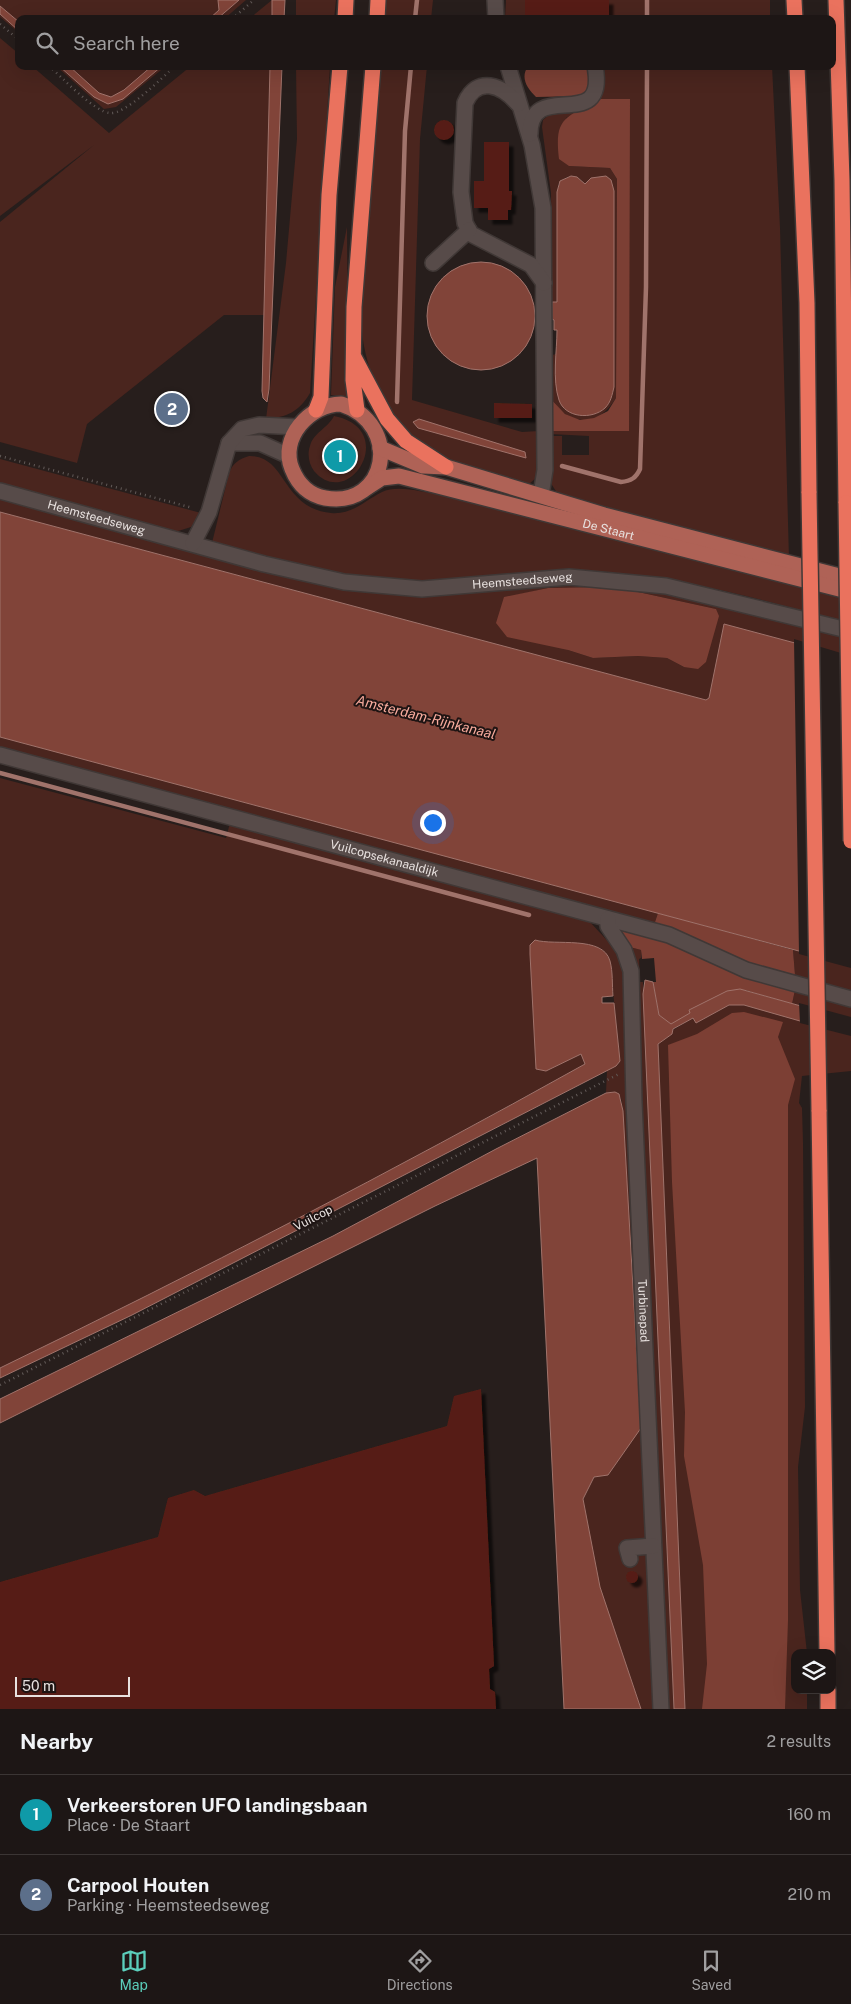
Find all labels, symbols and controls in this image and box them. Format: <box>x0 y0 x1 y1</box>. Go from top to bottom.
search box <box>15 15 836 70</box>
icon: search <box>33 29 61 57</box>
text: Search here <box>73 32 180 54</box>
pin: 2 <box>156 390 188 428</box>
pin: 1 <box>324 437 356 475</box>
street label: Heemsteedseweg <box>46 497 147 538</box>
street label: De Staart <box>581 516 636 543</box>
street label: Heemsteedseweg <box>472 570 573 592</box>
water label: Amsterdam-Rijnkanaal <box>355 692 497 742</box>
your location <box>420 810 446 836</box>
street label: Vuilcopsekanaaldijk <box>329 837 440 880</box>
street label: Vuilcop <box>291 1202 335 1234</box>
street label: Turbinepad <box>635 1279 652 1343</box>
map controls <box>791 1649 836 1694</box>
button: layers <box>791 1649 836 1694</box>
scale bar <box>15 1674 130 1697</box>
text: 50 m <box>22 1678 55 1694</box>
text: Nearby <box>20 1729 93 1754</box>
text: 2 results <box>766 1732 831 1751</box>
text: Verkeerstoren UFO landingsbaan <box>67 1794 367 1816</box>
text: 1 <box>33 1805 39 1824</box>
text: 160 m <box>787 1805 831 1824</box>
text: Place · De Staart <box>67 1816 190 1835</box>
text: Carpool Houten <box>67 1874 209 1896</box>
text: 2 <box>31 1885 41 1904</box>
text: 210 m <box>787 1885 831 1904</box>
text: Parking · Heemsteedseweg <box>67 1896 270 1915</box>
tab: Map <box>119 1947 148 1993</box>
tab: Directions <box>387 1947 453 1993</box>
tab: Saved <box>691 1947 732 1993</box>

